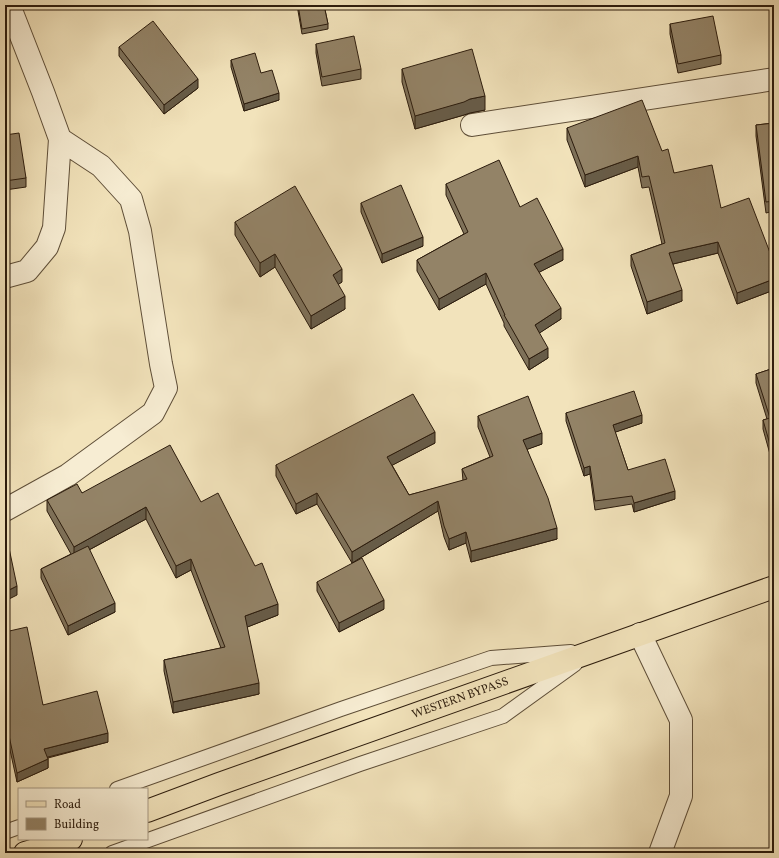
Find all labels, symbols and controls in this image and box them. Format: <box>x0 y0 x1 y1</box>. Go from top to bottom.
street label: WESTERN BYPASS <box>410 674 511 723</box>
legend <box>18 788 148 840</box>
text: Road <box>54 797 81 813</box>
text: Building <box>54 817 99 833</box>

